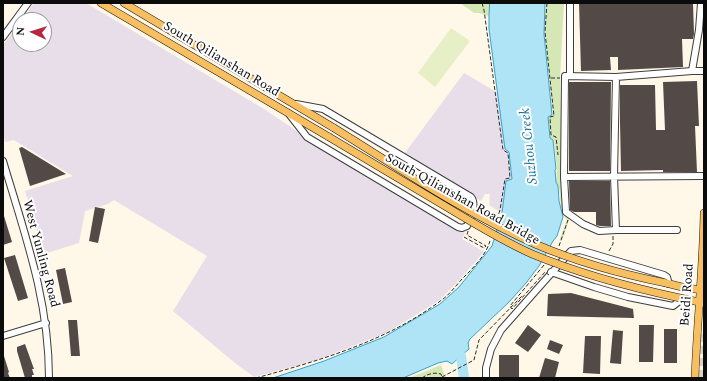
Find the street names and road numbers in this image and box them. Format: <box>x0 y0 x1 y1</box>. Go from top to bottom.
street label: South Qilianshan Road <box>160 19 282 101</box>
street label: South Qilianshan Road Bridge <box>382 151 542 249</box>
street label: West Yunling Road <box>18 199 62 309</box>
street label: Beidi Road <box>678 263 698 327</box>

